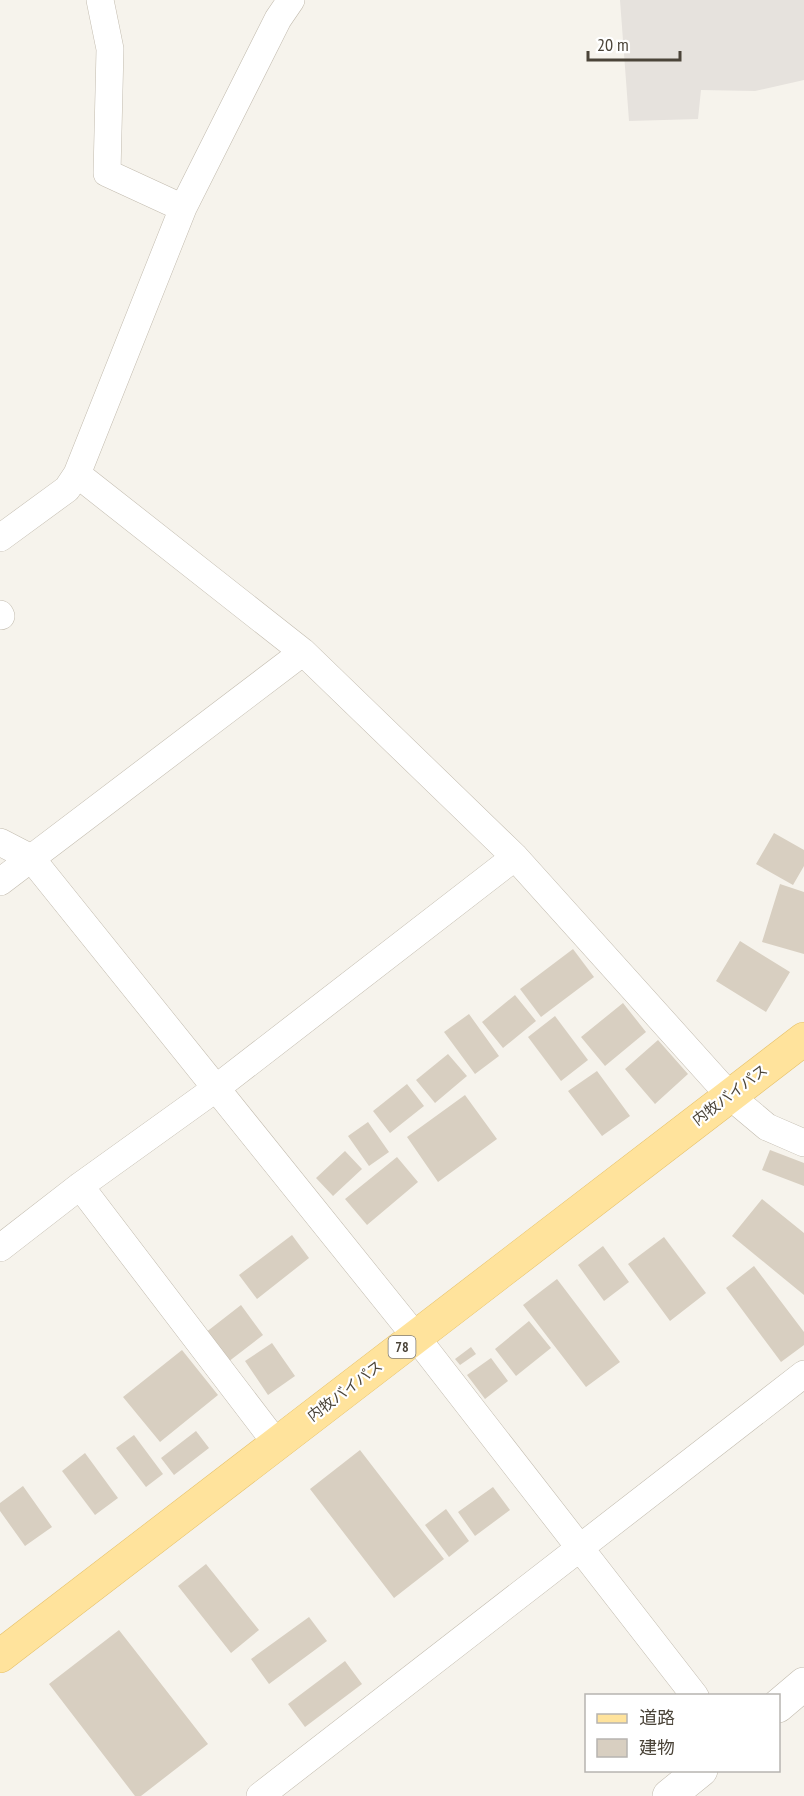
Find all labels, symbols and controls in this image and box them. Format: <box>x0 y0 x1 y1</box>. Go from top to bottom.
scale bar <box>588 24 680 62</box>
text: 20 m <box>597 33 629 56</box>
street label: 内牧バイパス <box>688 1060 771 1129</box>
road number: 78 <box>388 1336 416 1358</box>
street label: 内牧バイパス <box>303 1356 386 1425</box>
legend <box>585 1694 780 1772</box>
text: 道路 <box>639 1706 675 1729</box>
text: 建物 <box>639 1736 675 1759</box>

